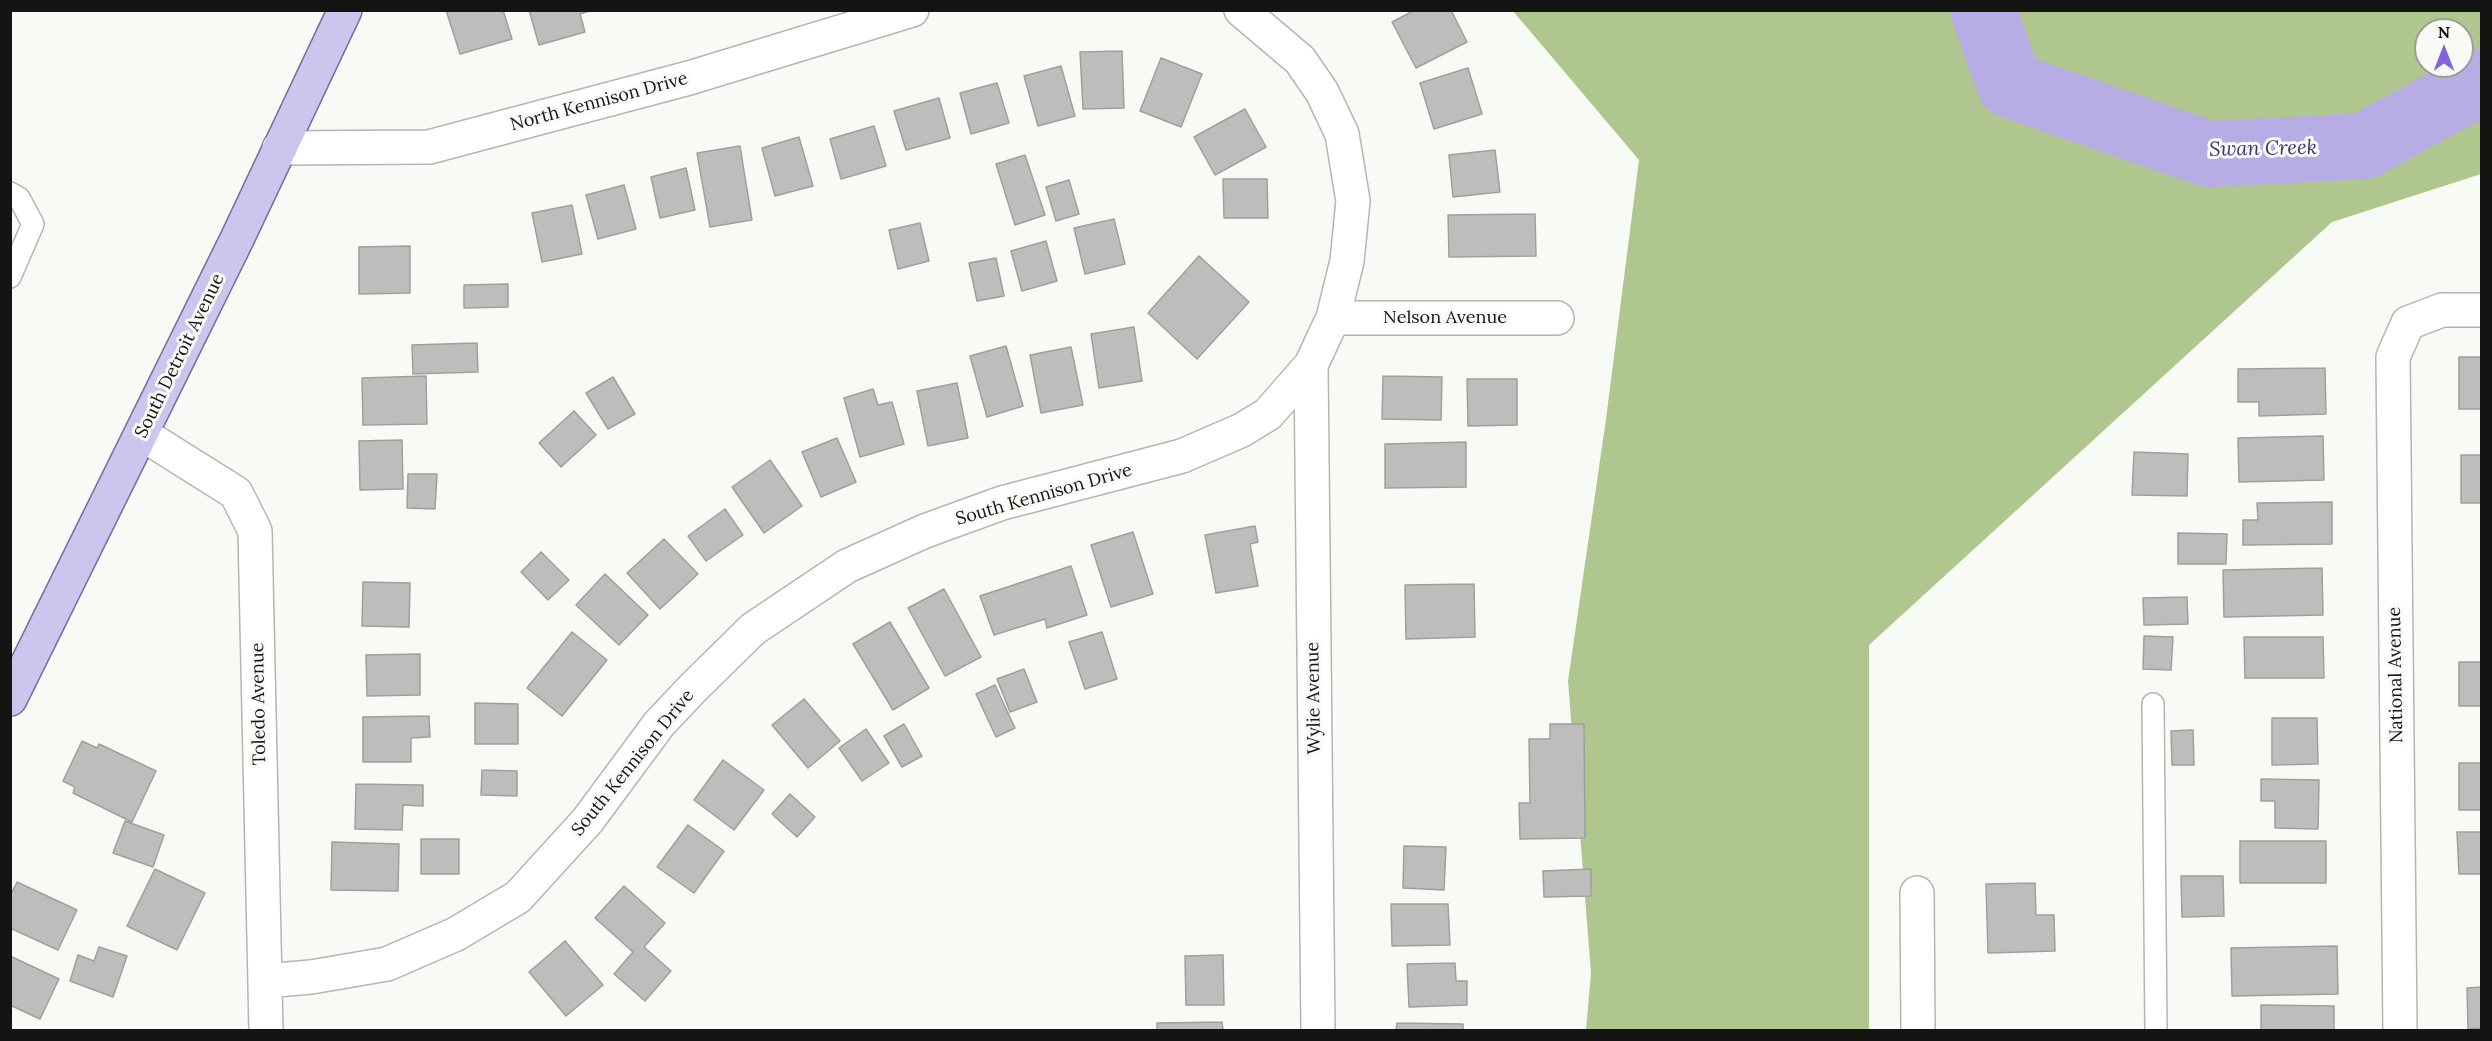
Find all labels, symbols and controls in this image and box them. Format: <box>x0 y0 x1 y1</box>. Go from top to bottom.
north arrow <box>2414 18 2474 78</box>
text: N <box>2438 22 2450 42</box>
street label: North Kennison Drive <box>508 68 690 136</box>
water label: Swan Creek <box>2209 136 2317 162</box>
street label: South Detroit Avenue <box>131 270 229 442</box>
street label: Nelson Avenue <box>1383 307 1507 329</box>
street label: South Kennison Drive <box>953 460 1135 530</box>
street label: National Avenue <box>2384 607 2408 743</box>
street label: Toledo Avenue <box>247 642 271 766</box>
street label: Wylie Avenue <box>1302 642 1326 754</box>
street label: South Kennison Drive <box>567 685 699 841</box>

